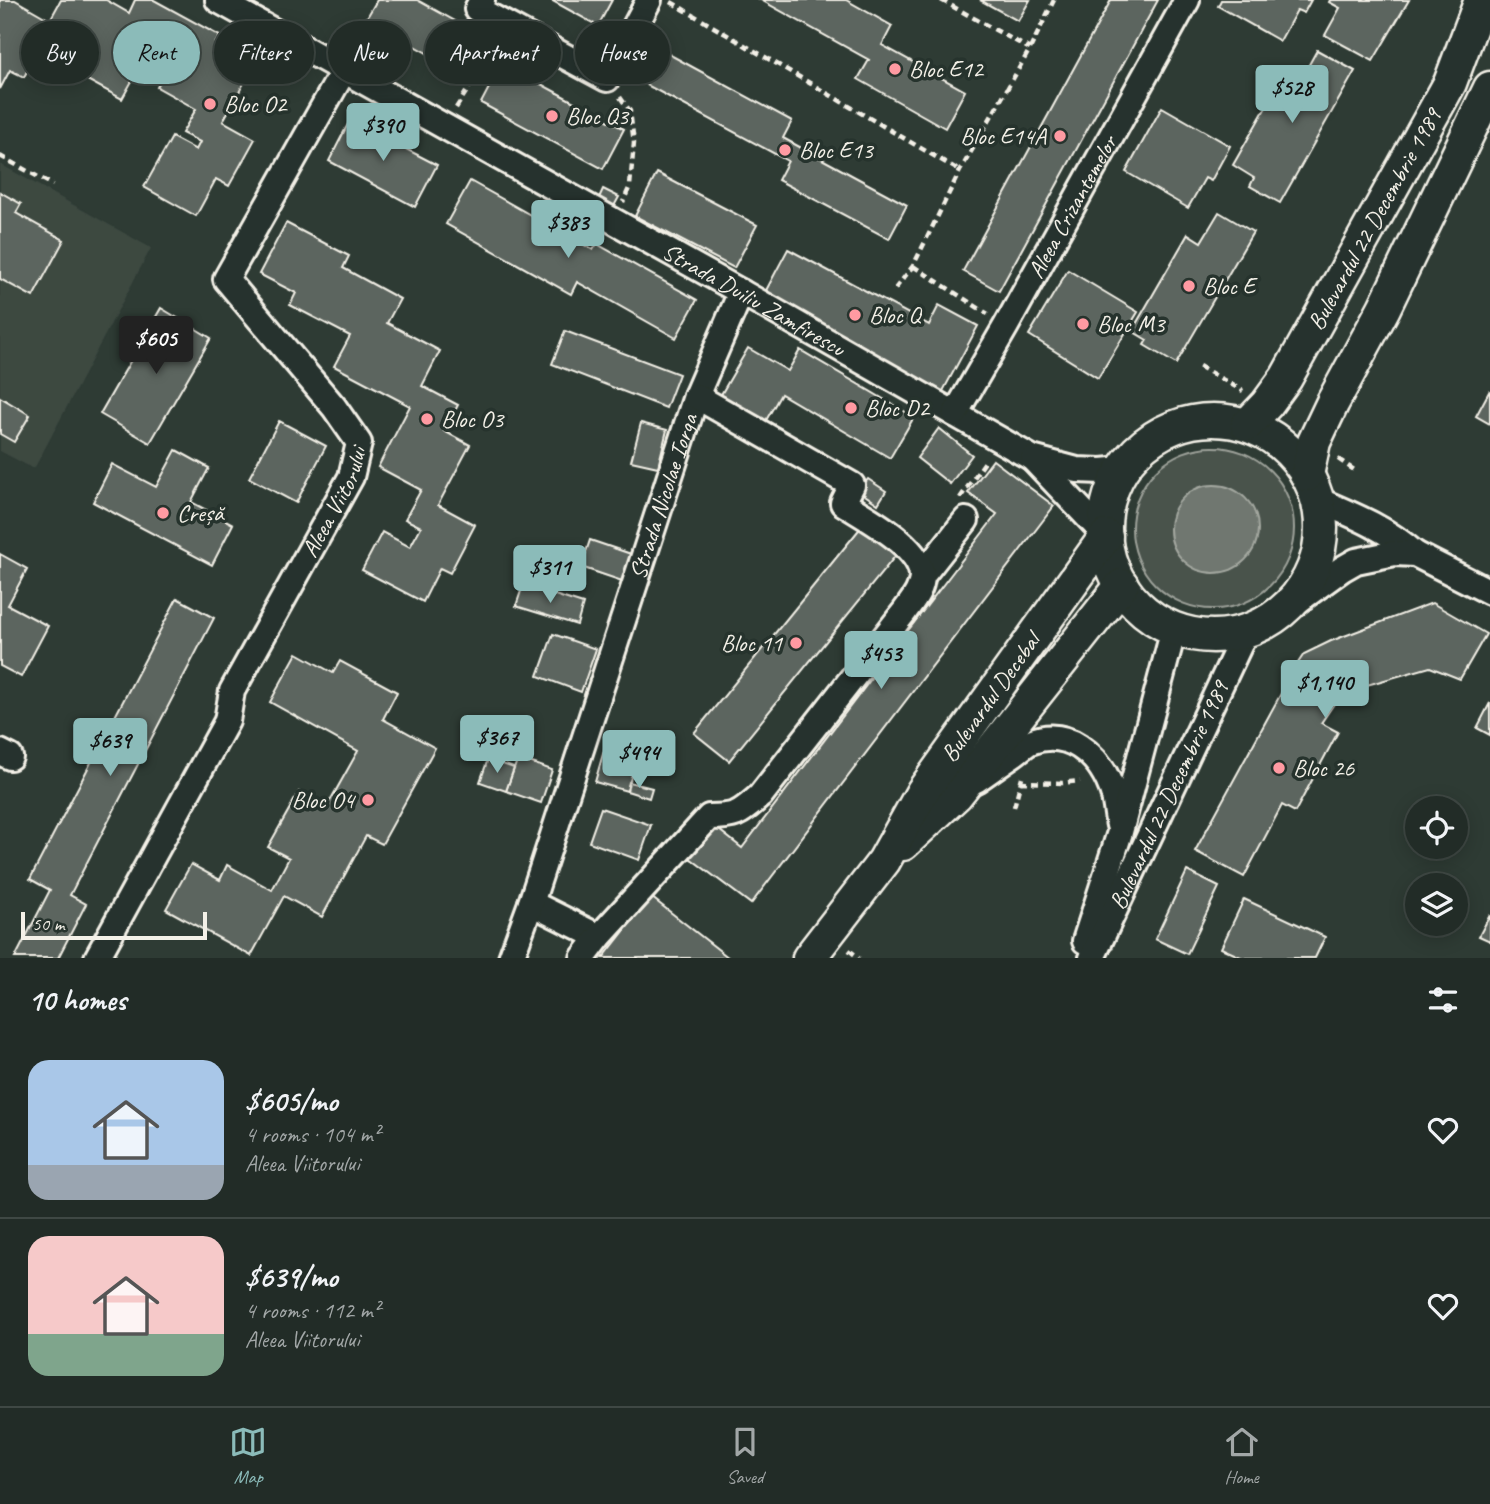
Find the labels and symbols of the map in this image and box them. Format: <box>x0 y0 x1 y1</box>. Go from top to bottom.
place label: Bloc E12 <box>909 54 985 84</box>
marker: Bloc E12 <box>887 61 903 77</box>
pin: $528 <box>1251 66 1333 125</box>
place label: Bloc O2 <box>224 89 288 119</box>
marker: Bloc O2 <box>202 96 218 112</box>
place label: Bloc Q3 <box>566 101 630 131</box>
street label: Bulevardul 22 Decembrie 1989 <box>1301 101 1449 335</box>
pin: $390 <box>342 104 424 163</box>
marker: Bloc Q3 <box>544 108 560 124</box>
place label: Bloc E14A <box>960 121 1047 151</box>
street label: Aleea Crizantemelor <box>1021 128 1125 283</box>
marker: Bloc E14A <box>1052 128 1068 144</box>
place label: Bloc E13 <box>799 135 875 165</box>
marker: Bloc E13 <box>777 142 793 158</box>
pin: $383 <box>527 201 609 260</box>
street label: Strada Duiliu Zamfirescu <box>657 236 852 364</box>
place label: Bloc E <box>1203 271 1258 301</box>
marker: Bloc E <box>1181 278 1197 294</box>
place label: Bloc Q <box>869 300 922 330</box>
marker: Bloc Q <box>847 307 863 323</box>
place label: Bloc M3 <box>1097 309 1167 339</box>
pin: $605 <box>115 316 197 376</box>
marker: Bloc M3 <box>1075 316 1091 332</box>
place label: Bloc D2 <box>865 393 931 423</box>
marker: Bloc D2 <box>843 400 859 416</box>
place label: Bloc O3 <box>441 404 505 434</box>
street label: Strada Nicolae Iorga <box>622 409 705 583</box>
marker: Bloc O3 <box>419 411 435 427</box>
street label: Aleea Viitorului <box>294 441 373 562</box>
place label: Creșă <box>177 498 226 528</box>
marker: Creșă <box>155 505 171 521</box>
pin: $311 <box>509 546 591 605</box>
street label: Bulevardul Decebal <box>934 624 1049 767</box>
place label: Bloc 11 <box>721 628 783 658</box>
pin: $453 <box>840 632 922 691</box>
marker: Bloc 11 <box>788 635 804 651</box>
pin: $1,140 <box>1268 660 1382 720</box>
street label: Bulevardul 22 Decembrie 1989 <box>1102 674 1236 914</box>
pin: $367 <box>456 716 538 775</box>
pin: $639 <box>69 718 151 778</box>
pin: $494 <box>598 730 680 790</box>
place label: Bloc 26 <box>1293 753 1355 783</box>
marker: Bloc 26 <box>1271 760 1287 776</box>
place label: Bloc O4 <box>292 785 356 815</box>
marker: Bloc O4 <box>360 792 376 808</box>
scale bar <box>21 909 206 941</box>

